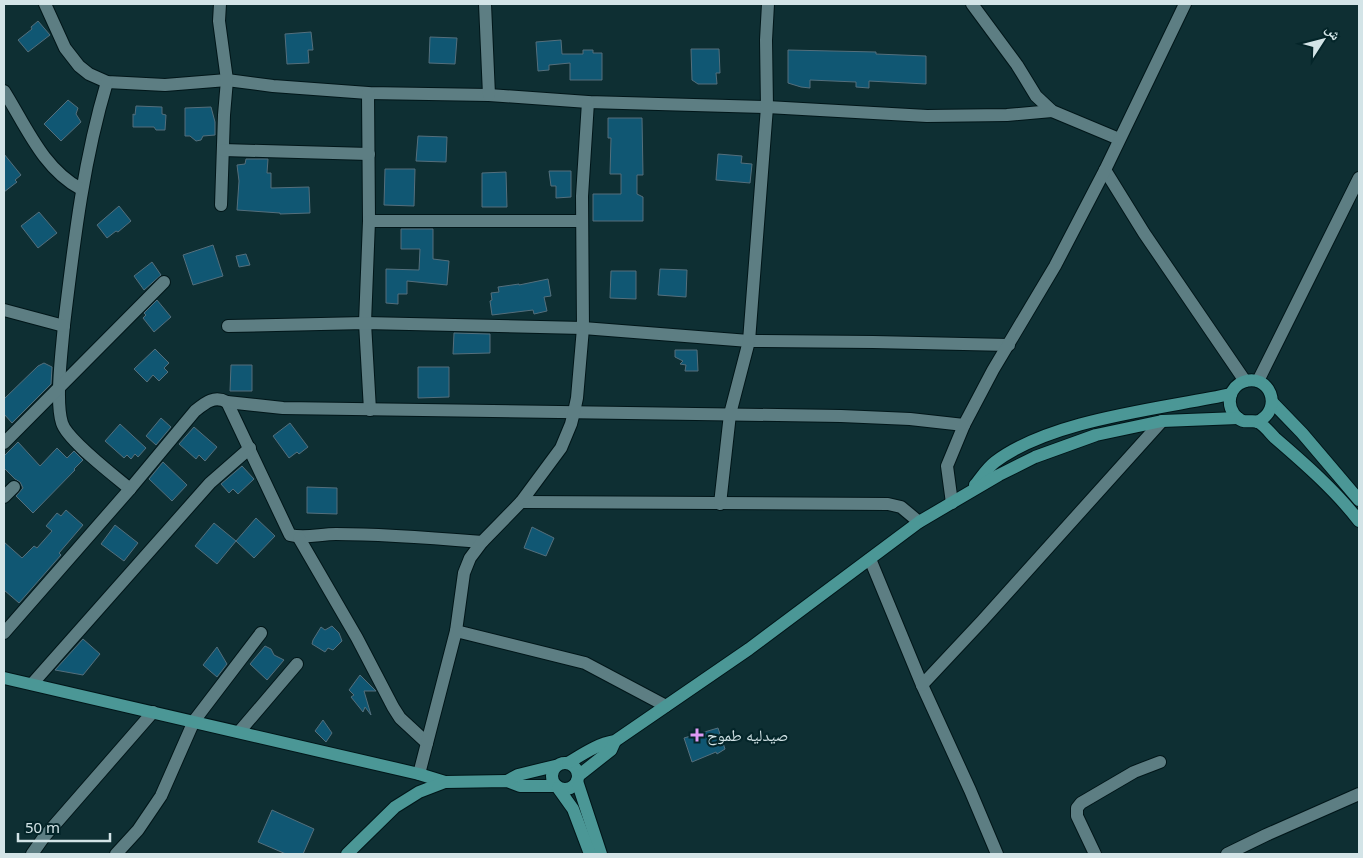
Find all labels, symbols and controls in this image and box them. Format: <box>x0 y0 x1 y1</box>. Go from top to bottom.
north arrow <box>1298 15 1348 65</box>
text: ش <box>1322 20 1346 44</box>
place label: صيدليه طموح <box>707 724 788 746</box>
marker: صيدليه طموح <box>691 729 703 741</box>
scale bar <box>18 810 110 842</box>
text: 50 m <box>25 817 60 837</box>

